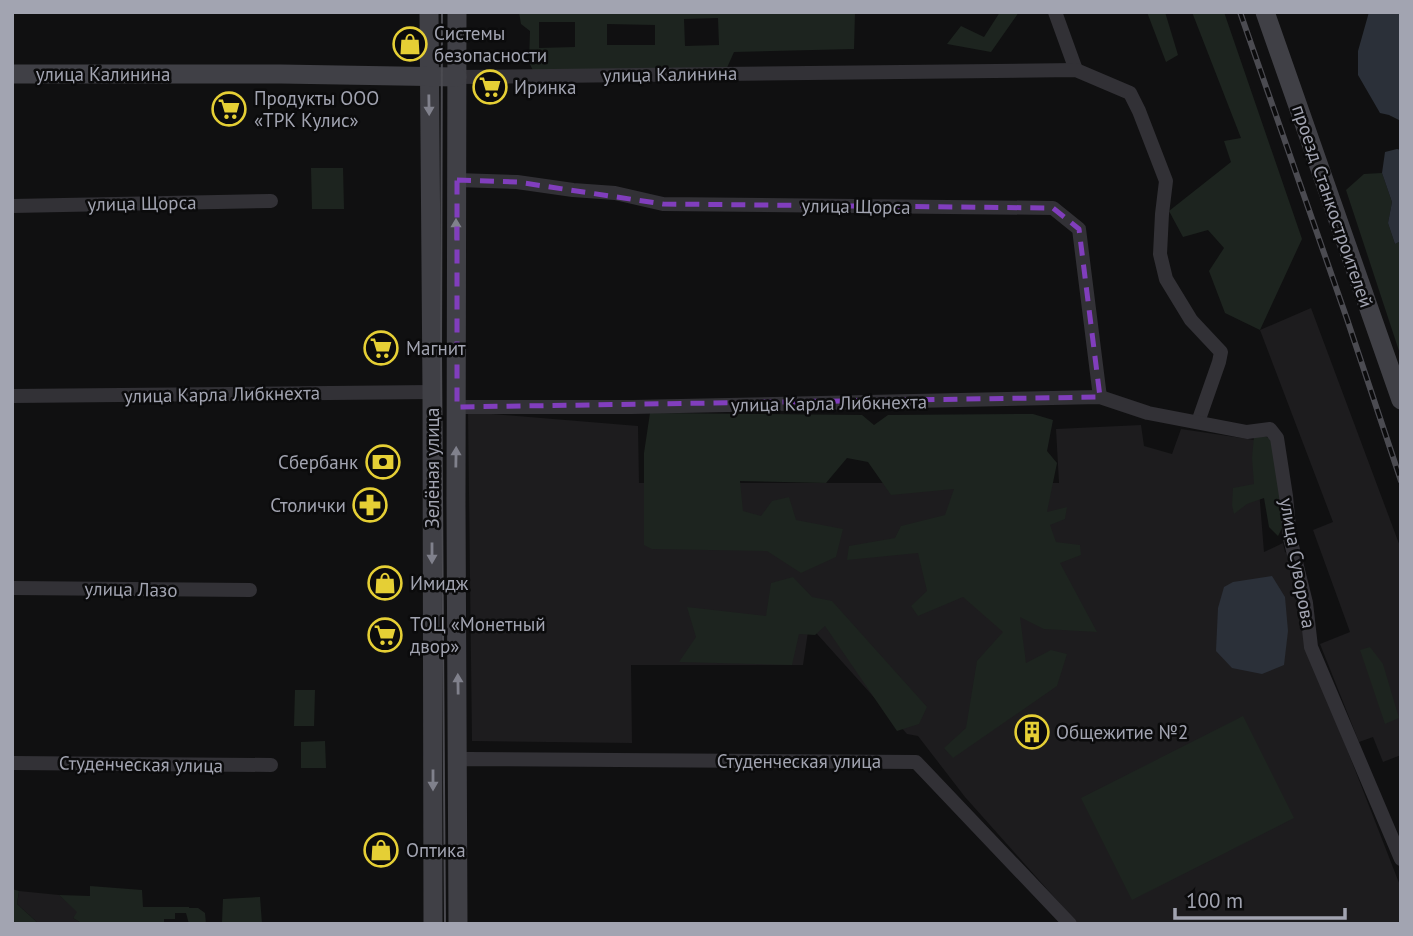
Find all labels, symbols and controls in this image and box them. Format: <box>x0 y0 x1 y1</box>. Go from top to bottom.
place label: Системы безопасности <box>434 21 547 67</box>
shop icon: Системы безопасности <box>391 25 429 63</box>
street label: улица Калинина <box>602 61 738 87</box>
street label: улица Калинина <box>36 62 170 86</box>
supermarket icon: Иринка <box>471 68 509 106</box>
place label: Иринка <box>514 75 576 99</box>
place label: Продукты ООО «ТРК Кулис» <box>254 86 379 132</box>
supermarket icon: Продукты ООО «ТРК Кулис» <box>210 90 248 128</box>
one-way arrow <box>423 94 434 116</box>
street label: проезд Станкостроителей <box>1287 102 1379 310</box>
street label: улица Щорса <box>87 190 197 216</box>
street label: улица Щорса <box>801 193 911 219</box>
one-way arrow <box>451 218 462 240</box>
supermarket icon: Магнит <box>362 329 400 367</box>
place label: Магнит <box>406 336 466 360</box>
street label: улица Карла Либкнехта <box>124 380 320 408</box>
street label: улица Карла Либкнехта <box>731 389 927 417</box>
street label: Зелёная улица <box>420 408 444 528</box>
bank icon: Сбербанк <box>364 443 402 481</box>
one-way arrow <box>451 445 462 467</box>
place label: Сбербанк <box>278 450 358 474</box>
pharmacy icon: Столички <box>351 486 389 524</box>
place label: Столички <box>270 493 346 517</box>
street label: улица Суворова <box>1275 496 1321 630</box>
one-way arrow <box>426 542 438 564</box>
shop icon: Имидж <box>366 564 404 602</box>
place label: Имидж <box>410 571 469 595</box>
street label: улица Лазо <box>84 576 178 602</box>
place label: ТОЦ «Монетный двор» <box>410 612 546 658</box>
supermarket icon: ТОЦ «Монетный двор» <box>366 616 404 654</box>
one-way arrow <box>452 673 464 695</box>
building icon: Общежитие №2 <box>1013 713 1051 751</box>
place label: Общежитие №2 <box>1056 720 1188 744</box>
street label: Студенческая улица <box>717 749 881 773</box>
street label: Студенческая улица <box>59 751 223 777</box>
one-way arrow <box>427 770 438 792</box>
shop icon: Оптика <box>362 831 400 869</box>
place label: Оптика <box>406 838 466 862</box>
scale bar <box>1175 876 1345 920</box>
text: 100 m <box>1186 887 1243 914</box>

